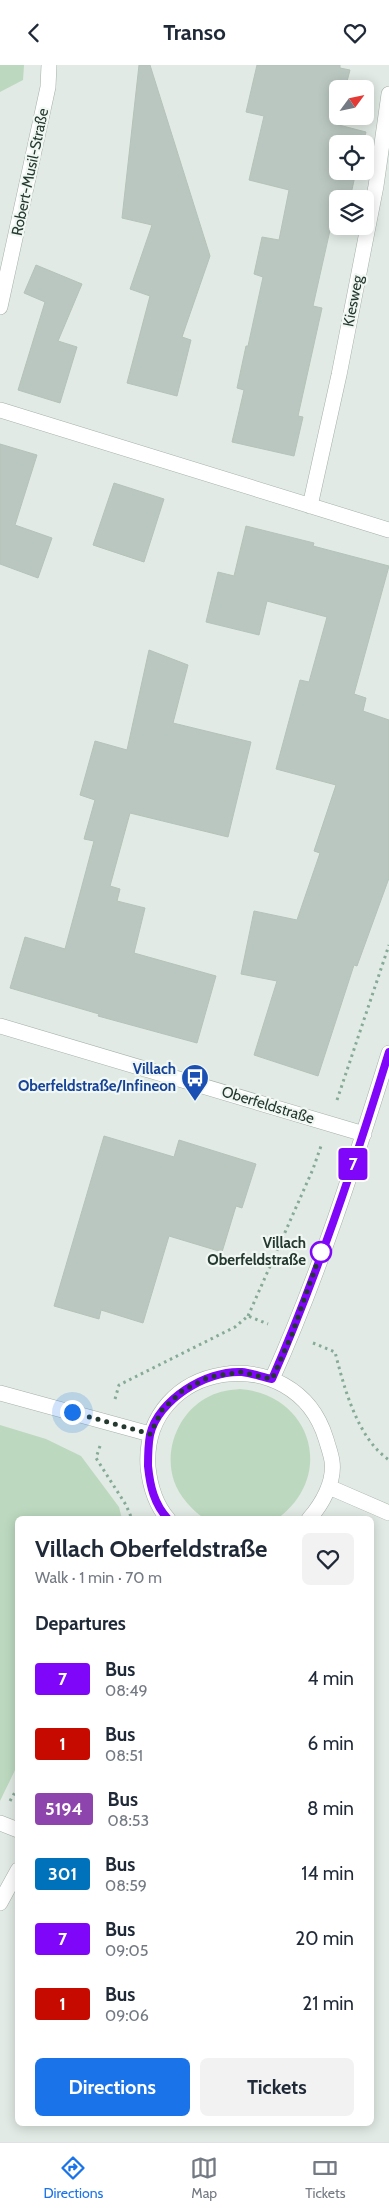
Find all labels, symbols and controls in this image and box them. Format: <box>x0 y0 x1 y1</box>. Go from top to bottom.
icon: back <box>20 19 48 47</box>
text: Transo <box>163 19 226 46</box>
icon: heart <box>341 19 369 47</box>
north arrow <box>329 80 374 125</box>
map controls <box>329 80 374 235</box>
street label: Robert-Musil-Straße <box>8 106 52 237</box>
button: locate <box>329 135 374 180</box>
button: layers <box>329 190 374 235</box>
street label: Kiesweg <box>339 273 367 328</box>
place label: Villach Oberfeldstraße/Infineon <box>18 1060 176 1095</box>
bus stop icon: Villach Oberfeldstraße/Infineon <box>180 1063 210 1102</box>
street label: Oberfeldstraße <box>220 1082 317 1128</box>
line badge: 7 <box>337 1148 369 1180</box>
text: 7 <box>348 1153 358 1175</box>
place label: Villach Oberfeldstraße <box>207 1234 306 1269</box>
marker: Villach Oberfeldstraße <box>310 1241 332 1263</box>
your location <box>60 1400 85 1425</box>
button: heart <box>302 1533 354 1585</box>
text: Villach Oberfeldstraße <box>35 1534 267 1563</box>
text: Walk · 1 min · 70 m <box>35 1568 162 1587</box>
text: Departures <box>35 1612 126 1635</box>
text: Bus <box>105 1658 135 1681</box>
text: 4 min <box>307 1667 354 1690</box>
text: 7 <box>58 1668 67 1690</box>
text: 08:49 <box>105 1681 148 1700</box>
text: Bus <box>105 1723 135 1746</box>
text: 6 min <box>308 1732 354 1755</box>
text: 1 <box>59 1733 66 1755</box>
text: 08:51 <box>105 1746 143 1765</box>
text: Bus <box>108 1788 138 1811</box>
text: 8 min <box>307 1797 354 1820</box>
text: 5194 <box>45 1798 83 1820</box>
text: 08:53 <box>108 1811 149 1830</box>
text: Bus <box>105 1853 135 1876</box>
text: 14 min <box>301 1862 354 1885</box>
text: 301 <box>48 1863 77 1885</box>
text: 08:59 <box>105 1876 147 1895</box>
text: Bus <box>105 1918 135 1941</box>
text: 20 min <box>295 1927 354 1950</box>
text: 7 <box>58 1928 67 1950</box>
text: 09:05 <box>105 1941 148 1960</box>
text: Bus <box>105 1983 135 2006</box>
text: 21 min <box>302 1992 354 2015</box>
text: 1 <box>59 1993 66 2015</box>
text: 09:06 <box>105 2006 149 2025</box>
button: Directions <box>35 2058 190 2116</box>
button: Tickets <box>200 2058 354 2116</box>
tab: Directions <box>43 2154 103 2202</box>
tab: Map <box>190 2154 218 2202</box>
tab: Tickets <box>305 2154 346 2202</box>

